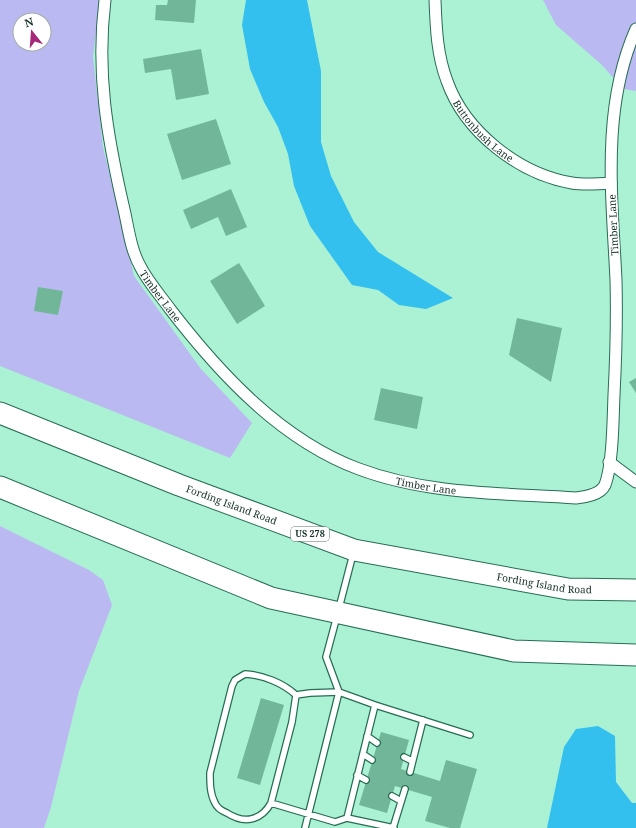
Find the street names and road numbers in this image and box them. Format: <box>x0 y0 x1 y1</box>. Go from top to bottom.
street label: Buttonbush Lane <box>450 97 516 165</box>
street label: Timber Lane <box>604 194 622 256</box>
street label: Timber Lane <box>137 268 184 325</box>
street label: Timber Lane <box>394 473 457 497</box>
street label: Fording Island Road <box>184 481 279 528</box>
road number: US 278 <box>291 527 329 541</box>
street label: Fording Island Road <box>496 569 592 596</box>

